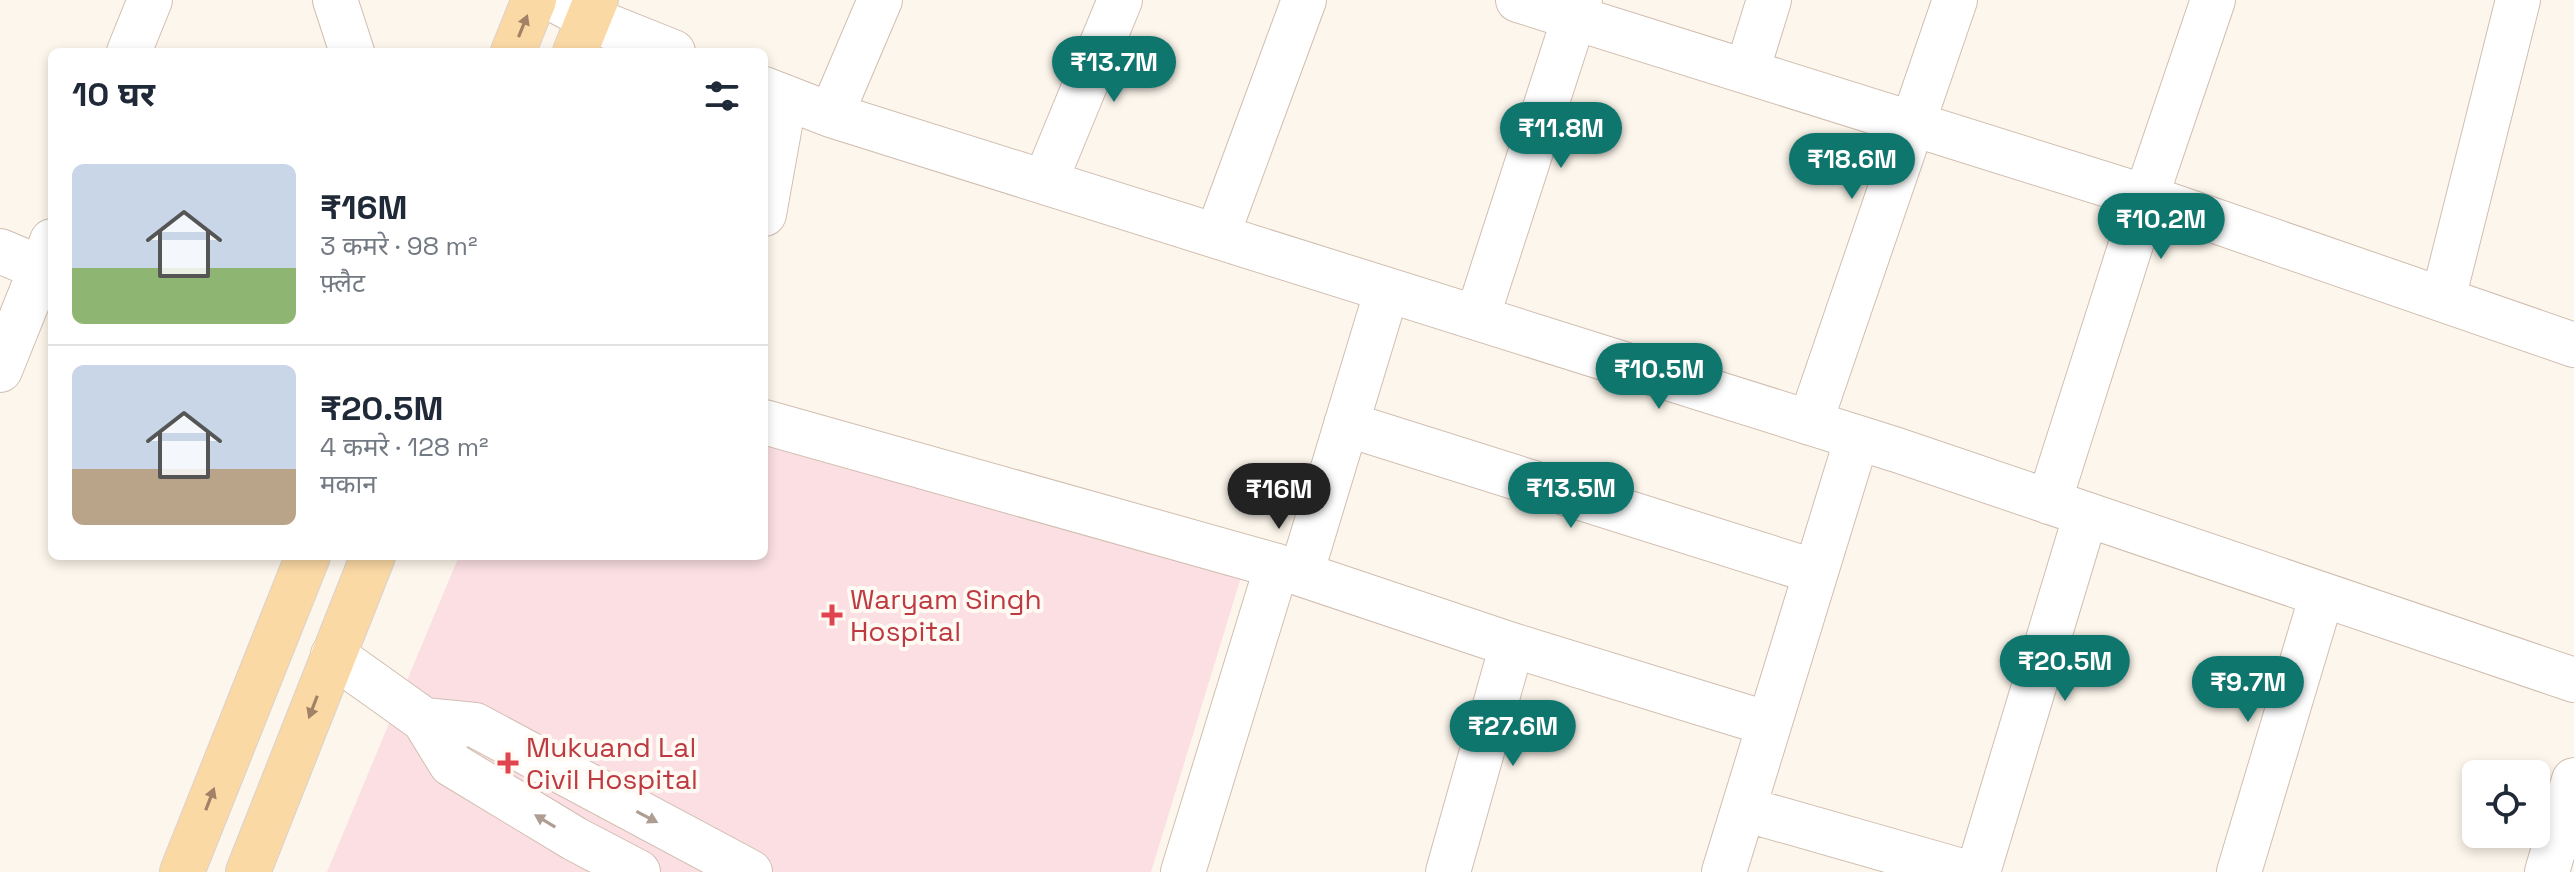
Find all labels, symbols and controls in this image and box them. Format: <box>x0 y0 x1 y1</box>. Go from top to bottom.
one-way arrow <box>517 14 530 38</box>
pin: ₹13.7M <box>1049 36 1179 104</box>
text: ₹13.7M <box>1070 45 1158 79</box>
text: 10 घर <box>72 73 155 116</box>
icon: filters <box>700 74 744 118</box>
pin: ₹11.8M <box>1496 102 1626 170</box>
text: ₹11.8M <box>1518 111 1604 145</box>
pin: ₹18.6M <box>1787 133 1917 201</box>
text: ₹18.6M <box>1807 142 1897 176</box>
text: ₹16M <box>320 186 408 229</box>
pin: ₹10.2M <box>2096 193 2226 261</box>
icon: home <box>136 196 232 292</box>
text: ₹10.2M <box>2116 202 2206 236</box>
text: 3 कमरे · 98 m² <box>320 229 477 263</box>
text: फ़्लैट <box>320 266 365 300</box>
pin: ₹10.5M <box>1594 343 1724 411</box>
text: ₹10.5M <box>1614 352 1704 386</box>
text: ₹20.5M <box>320 387 444 430</box>
icon: home <box>136 397 232 493</box>
text: 4 कमरे · 128 m² <box>320 430 489 464</box>
pin: ₹13.5M <box>1506 462 1636 530</box>
pin: ₹16M <box>1232 463 1326 531</box>
text: मकान <box>320 467 377 501</box>
text: ₹13.5M <box>1526 471 1616 505</box>
text: ₹16M <box>1246 472 1312 506</box>
place label: Waryam Singh Hospital <box>850 581 1042 649</box>
marker: Waryam Singh Hospital <box>821 604 843 626</box>
pin: ₹20.5M <box>2000 635 2130 703</box>
text: ₹20.5M <box>2018 644 2112 678</box>
pin: ₹9.7M <box>2192 656 2304 724</box>
text: ₹9.7M <box>2210 665 2286 699</box>
one-way arrow <box>306 695 319 719</box>
pin: ₹27.6M <box>1448 700 1578 768</box>
text: ₹27.6M <box>1468 709 1558 743</box>
place label: Mukuand Lal Civil Hospital <box>526 729 698 797</box>
marker: Mukuand Lal Civil Hospital <box>497 752 519 774</box>
map controls <box>2462 760 2550 848</box>
button: locate <box>2462 760 2550 848</box>
one-way arrow <box>204 787 217 811</box>
one-way arrow <box>636 810 659 823</box>
one-way arrow <box>534 814 556 828</box>

